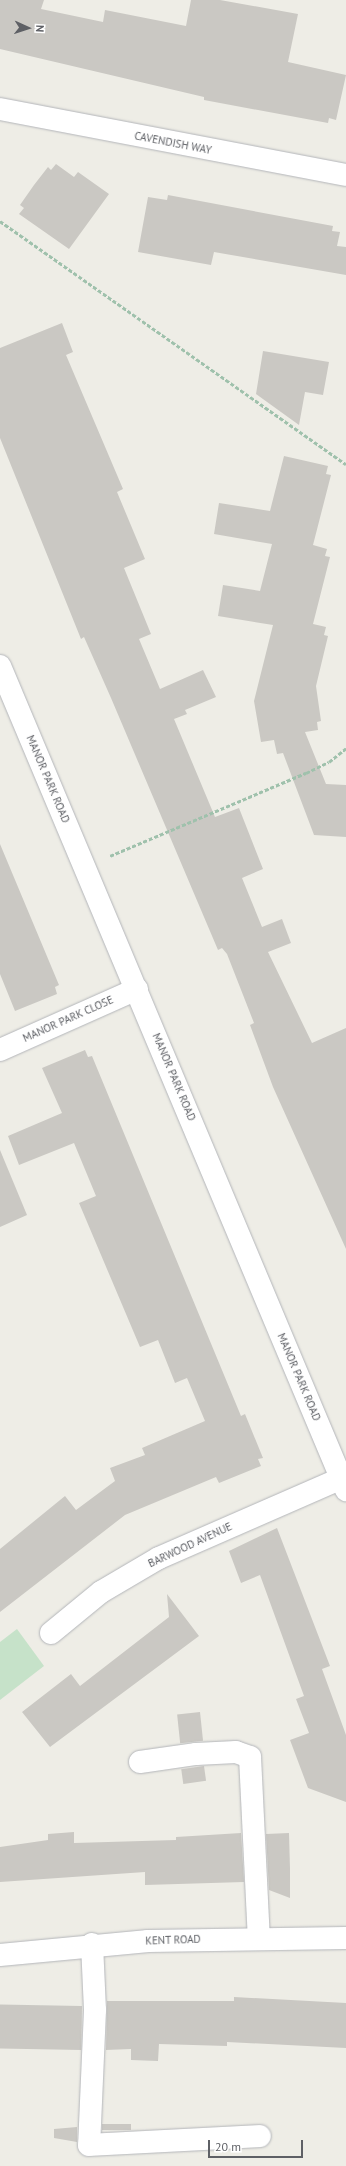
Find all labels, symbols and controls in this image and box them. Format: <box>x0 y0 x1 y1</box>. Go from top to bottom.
north arrow <box>8 8 48 48</box>
text: N <box>33 25 47 33</box>
street label: CAVENDISH WAY <box>133 129 213 157</box>
street label: MANOR PARK ROAD <box>23 733 73 825</box>
street label: MANOR PARK CLOSE <box>20 993 116 1045</box>
street label: MANOR PARK ROAD <box>149 1031 199 1123</box>
street label: MANOR PARK ROAD <box>274 1331 324 1423</box>
street label: BARWOOD AVENUE <box>146 1520 234 1570</box>
street label: KENT ROAD <box>145 1932 201 1948</box>
scale bar <box>210 2132 305 2158</box>
text: 20 m <box>215 2139 241 2154</box>

